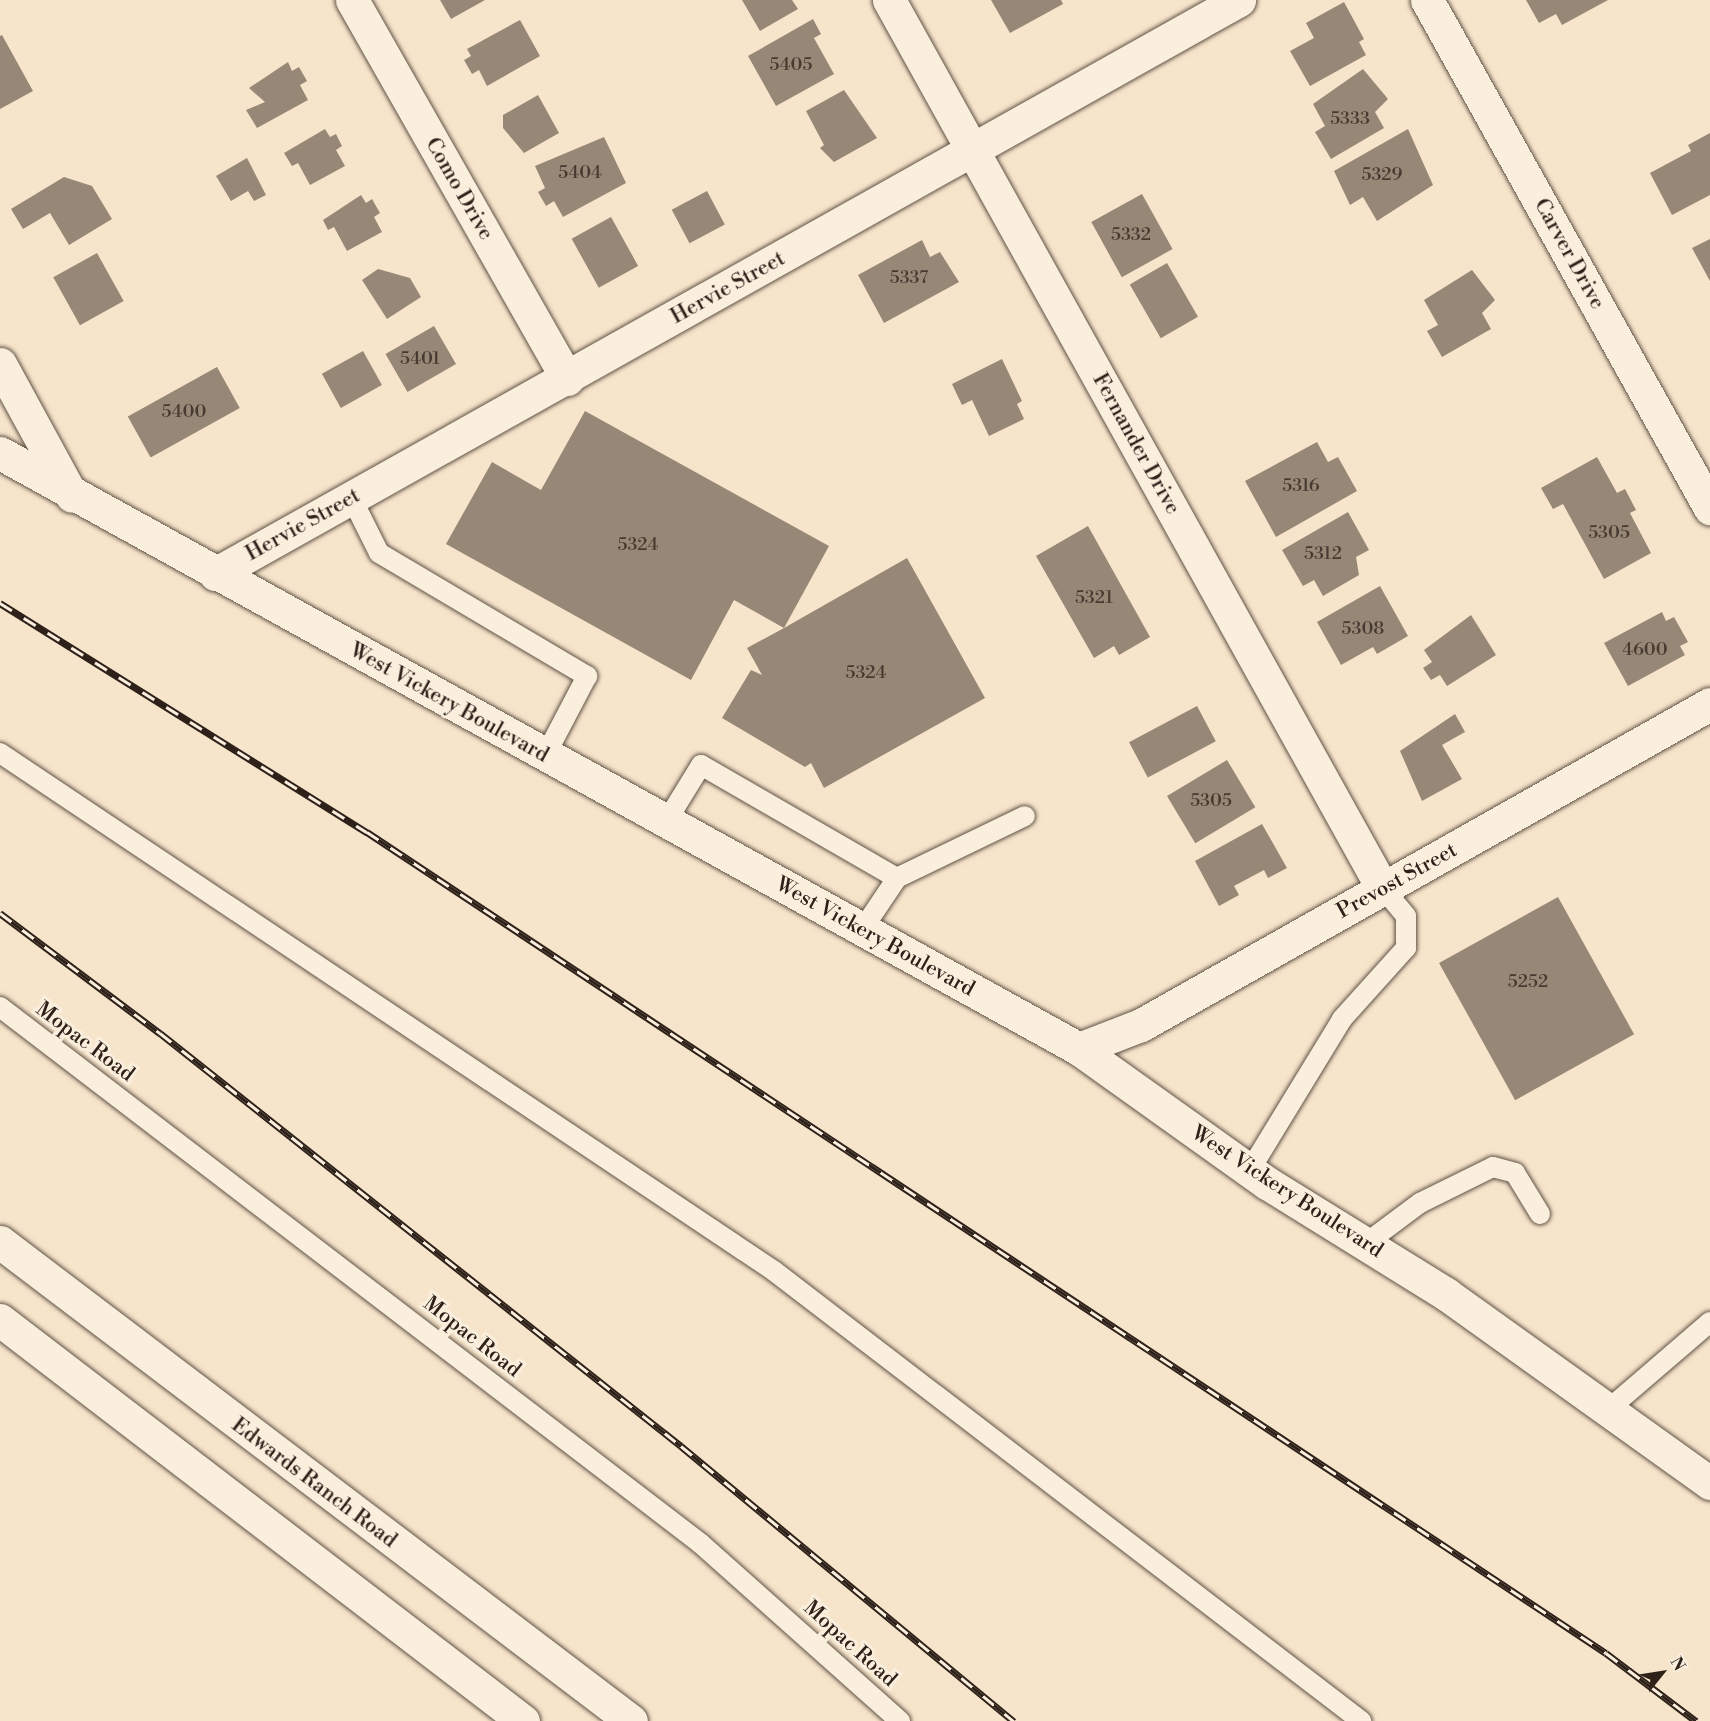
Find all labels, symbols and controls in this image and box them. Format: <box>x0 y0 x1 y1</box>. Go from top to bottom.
house number: 5405 <box>770 54 812 76</box>
house number: 5333 <box>1330 108 1370 130</box>
street label: Como Drive <box>420 133 498 245</box>
house number: 5404 <box>558 162 602 184</box>
house number: 5329 <box>1361 164 1403 186</box>
street label: Carver Drive <box>1528 194 1610 314</box>
house number: 5332 <box>1111 224 1151 246</box>
street label: Hervie Street <box>666 246 790 330</box>
house number: 5337 <box>890 267 928 289</box>
house number: 5401 <box>400 348 440 370</box>
street label: Fernander Drive <box>1087 369 1185 519</box>
house number: 5400 <box>162 401 206 423</box>
house number: 5316 <box>1282 475 1320 497</box>
street label: Hervie Street <box>241 483 365 567</box>
house number: 5305 <box>1588 522 1630 544</box>
house number: 5324 <box>618 534 658 556</box>
house number: 5312 <box>1304 543 1342 565</box>
house number: 5321 <box>1075 587 1113 609</box>
house number: 5308 <box>1342 618 1384 640</box>
street label: West Vickery Boulevard <box>345 638 553 768</box>
house number: 4600 <box>1622 639 1668 661</box>
house number: 5324 <box>846 662 886 684</box>
house number: 5305 <box>1190 790 1232 812</box>
street label: Prevost Street <box>1332 838 1462 924</box>
street label: West Vickery Boulevard <box>771 872 979 1002</box>
house number: 5252 <box>1508 971 1548 993</box>
street label: Mopac Road <box>31 997 139 1087</box>
street label: West Vickery Boulevard <box>1186 1121 1388 1263</box>
street label: Mopac Road <box>418 1291 526 1383</box>
street label: Edwards Ranch Road <box>226 1413 402 1553</box>
street label: Mopac Road <box>798 1596 902 1692</box>
north arrow <box>1632 1643 1692 1703</box>
text: N <box>1666 1654 1689 1674</box>

